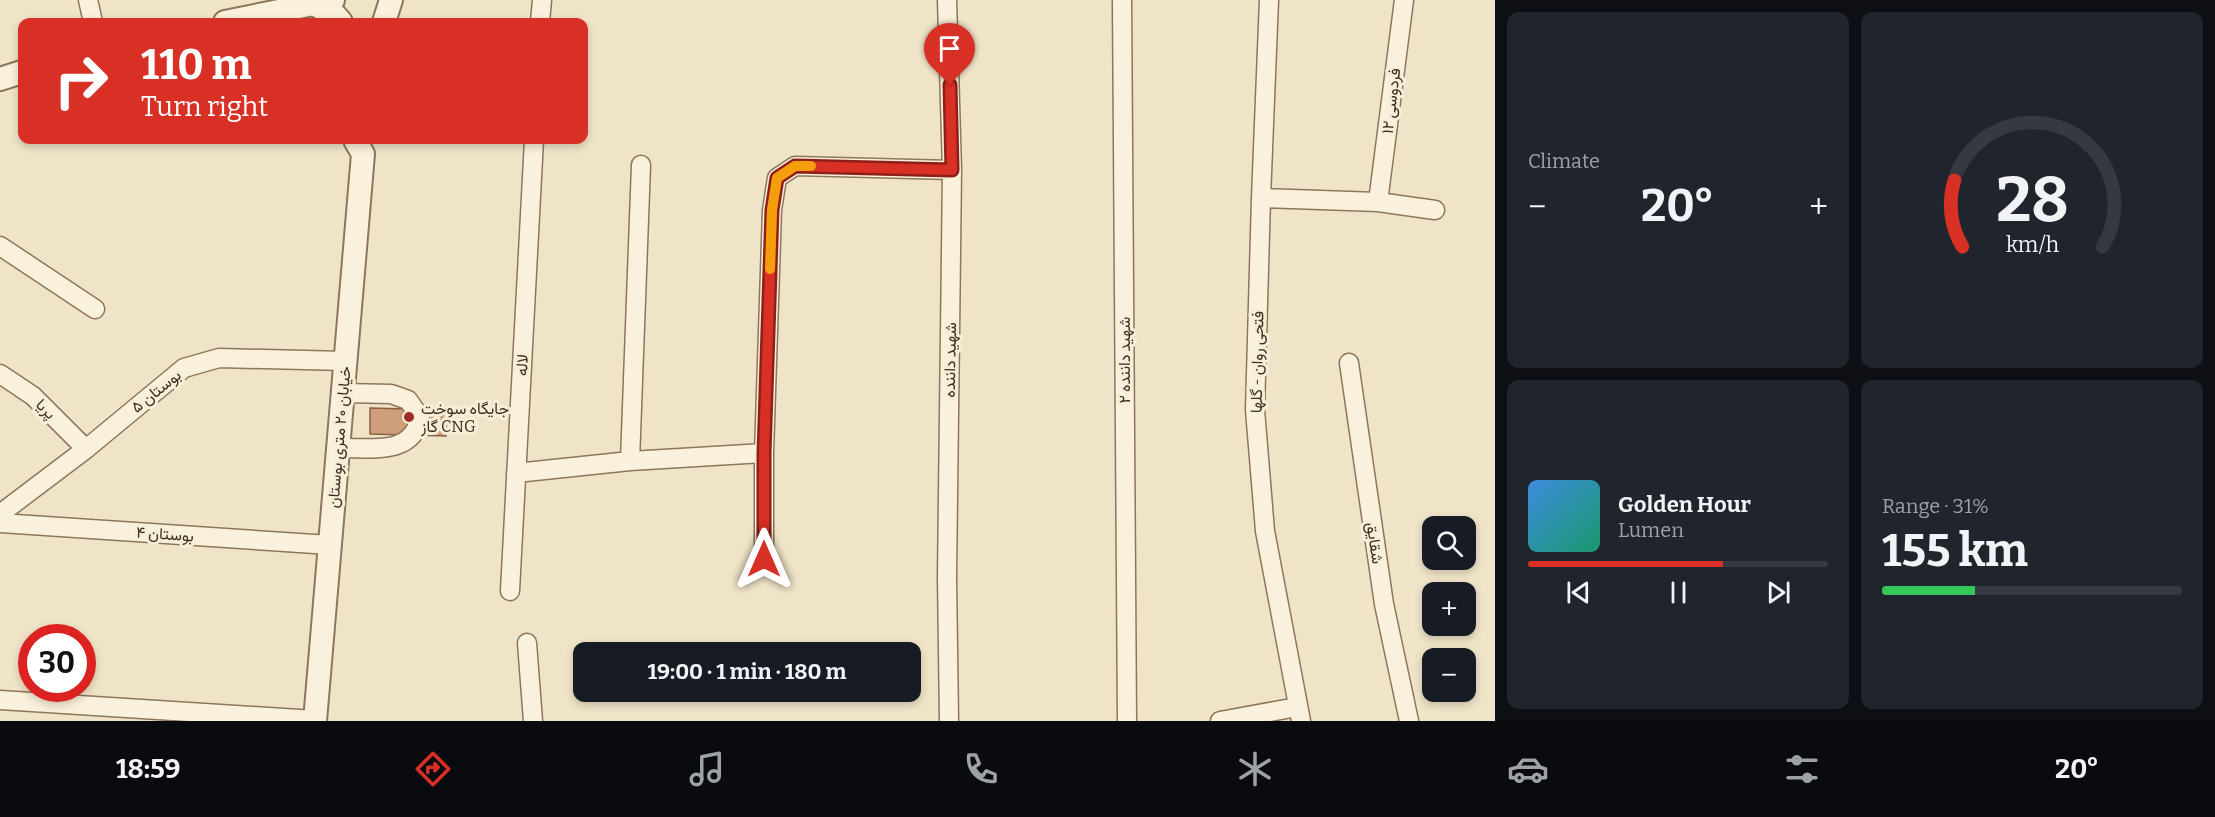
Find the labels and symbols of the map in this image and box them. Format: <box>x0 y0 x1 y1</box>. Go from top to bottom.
pin <box>924 23 975 85</box>
street label: فردوسی ۱۲ <box>1378 67 1405 135</box>
street label: فتحی روان - گلها <box>1247 311 1268 413</box>
street label: شهید داننده ۲ <box>1115 317 1135 403</box>
street label: شهید داننده <box>940 322 961 398</box>
street label: لاله <box>512 354 532 376</box>
street label: بوستان ۵ <box>127 365 185 417</box>
street label: خیابان ۲۰ متری بوستان <box>323 365 356 509</box>
street label: پریا <box>30 395 60 425</box>
place label: جایگاه سوخت گاز CNG <box>420 399 510 437</box>
marker: جایگاه سوخت گاز CNG <box>402 410 416 424</box>
street label: شقایق <box>1362 521 1387 565</box>
street label: بوستان ۴ <box>135 523 195 546</box>
position arrow <box>732 527 796 591</box>
speed limit sign: 30 <box>18 624 96 702</box>

